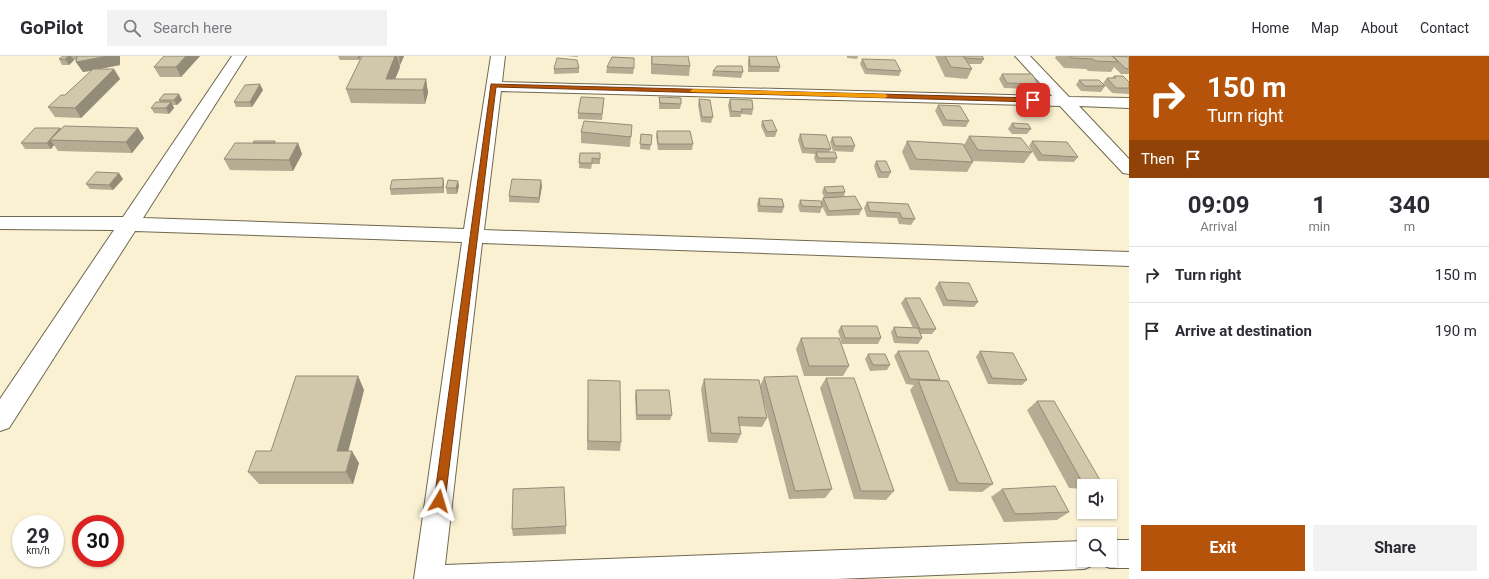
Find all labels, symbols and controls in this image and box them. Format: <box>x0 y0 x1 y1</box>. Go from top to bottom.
search box <box>107 10 387 46</box>
text: GoPilot <box>20 16 83 39</box>
icon: search <box>121 17 143 39</box>
text: Search here <box>153 19 232 37</box>
text: Home <box>1251 20 1289 36</box>
text: Map <box>1311 20 1339 36</box>
text: About <box>1361 20 1398 36</box>
text: Contact <box>1420 20 1469 36</box>
text: 150 m <box>1207 71 1286 104</box>
icon: right <box>1141 72 1193 124</box>
pin <box>1016 83 1050 117</box>
icon: arrive <box>1022 89 1044 111</box>
text: Turn right <box>1207 105 1284 126</box>
icon: arrive <box>1182 148 1204 170</box>
text: Then <box>1141 150 1174 168</box>
text: 09:09 <box>1188 191 1250 219</box>
text: 1 <box>1312 191 1326 219</box>
text: 340 <box>1389 191 1430 219</box>
text: Arrival <box>1200 219 1237 234</box>
text: min <box>1308 219 1330 234</box>
text: m <box>1404 219 1415 234</box>
icon: right <box>1141 264 1163 286</box>
text: Turn right <box>1175 266 1241 284</box>
text: 150 m <box>1435 266 1477 284</box>
icon: arrive <box>1141 320 1163 342</box>
text: Arrive at destination <box>1175 322 1312 340</box>
text: 190 m <box>1435 322 1477 340</box>
map controls <box>1077 479 1117 567</box>
button: sound <box>1077 479 1117 519</box>
position arrow <box>418 480 460 522</box>
speed limit sign: 30 <box>72 515 124 567</box>
text: 29 <box>27 524 49 548</box>
button: Exit <box>1141 525 1305 571</box>
button: Share <box>1313 525 1477 571</box>
button: search <box>1077 527 1117 567</box>
text: km/h <box>26 545 50 556</box>

